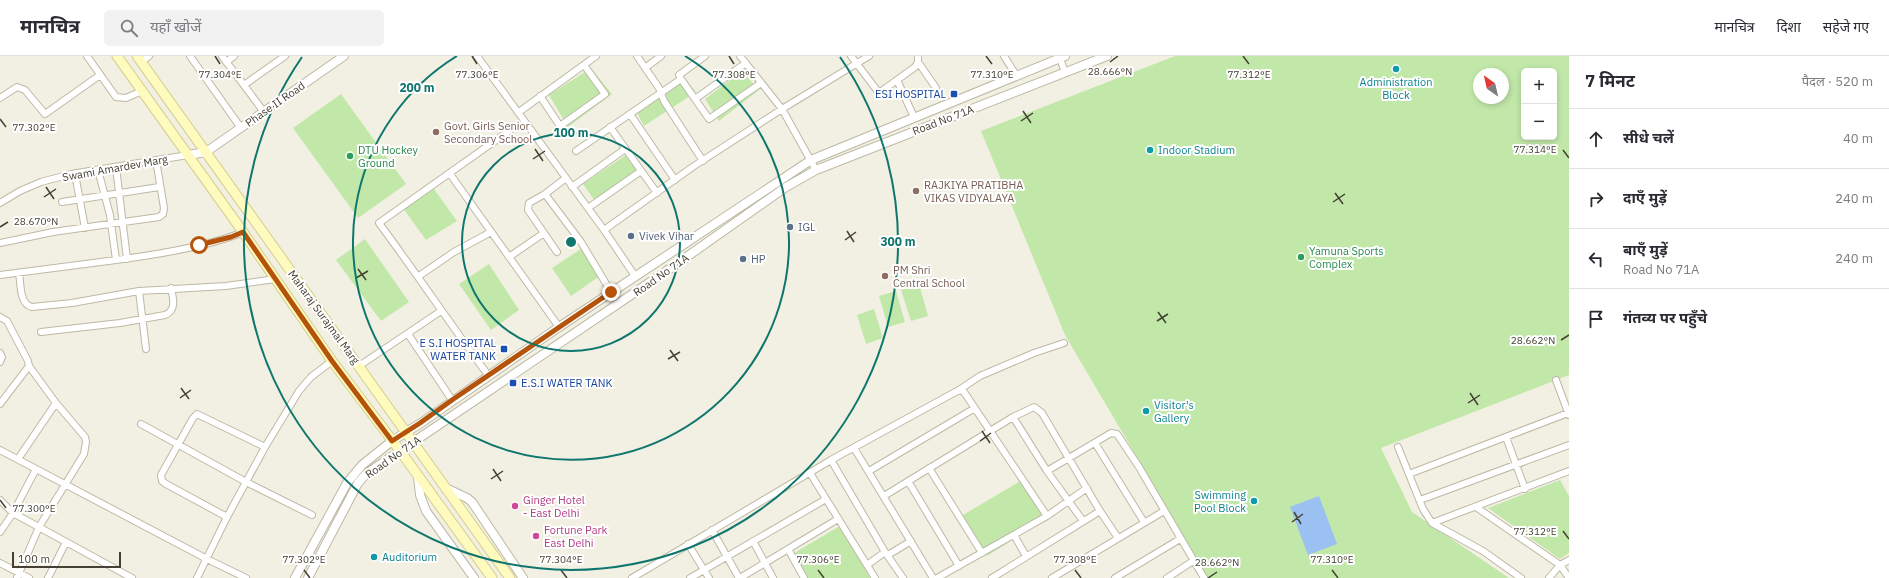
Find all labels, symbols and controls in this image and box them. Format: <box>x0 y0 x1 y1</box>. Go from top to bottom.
search box <box>104 10 384 46</box>
text: मानचित्र <box>20 14 80 38</box>
icon: search <box>118 17 140 39</box>
text: यहाँ खोजें <box>150 17 201 36</box>
text: मानचित्र <box>1715 18 1755 36</box>
text: दिशा <box>1777 18 1801 36</box>
text: सहेजे गए <box>1823 18 1869 36</box>
marker: Administration Block <box>1391 64 1401 74</box>
text: 28.666°N <box>1088 65 1132 78</box>
text: 77.304°E <box>198 68 242 81</box>
text: 77.306°E <box>455 68 499 81</box>
text: 77.308°E <box>712 68 756 81</box>
text: 77.310°E <box>970 68 1014 81</box>
text: 77.312°E <box>1227 68 1271 81</box>
north arrow <box>1473 68 1509 104</box>
map controls <box>1521 68 1557 140</box>
button: + <box>1521 68 1557 104</box>
text: 7 मिनट <box>1585 70 1635 92</box>
text: पैदल · 520 m <box>1802 73 1873 90</box>
place label: Administration Block <box>1360 75 1432 102</box>
street label: Phase II Road <box>243 78 307 130</box>
text: 200 m <box>399 80 435 95</box>
place label: ESI HOSPITAL <box>875 87 946 101</box>
marker: ESI HOSPITAL <box>949 89 959 99</box>
street label: Road No 71A <box>910 102 976 138</box>
button: − <box>1521 104 1557 140</box>
place label: Govt. Girls Senior Secondary School <box>444 119 532 146</box>
text: 77.302°E <box>12 121 56 134</box>
text: 100 m <box>553 125 589 140</box>
marker: Govt. Girls Senior Secondary School <box>431 127 441 137</box>
icon: ahead <box>1585 128 1607 150</box>
text: सीधे चलें <box>1623 128 1674 147</box>
text: 40 m <box>1843 130 1873 147</box>
place label: DTU Hockey Ground <box>358 143 418 170</box>
place label: Indoor Stadium <box>1158 143 1235 157</box>
text: 77.314°E <box>1513 143 1557 156</box>
marker: Indoor Stadium <box>1145 145 1155 155</box>
marker: DTU Hockey Ground <box>345 151 355 161</box>
street label: Swami Amardev Marg <box>61 152 169 184</box>
place label: RAJKIYA PRATIBHA VIKAS VIDYALAYA <box>924 178 1023 205</box>
marker: RAJKIYA PRATIBHA VIKAS VIDYALAYA <box>911 186 921 196</box>
icon: right <box>1585 188 1607 210</box>
text: दाएँ मुड़ें <box>1623 188 1667 207</box>
text: 240 m <box>1835 190 1873 207</box>
text: 28.670°N <box>14 215 58 228</box>
place label: IGL <box>798 220 816 234</box>
marker: IGL <box>785 222 795 232</box>
place label: Vivek Vihar <box>639 229 694 243</box>
marker: Vivek Vihar <box>626 231 636 241</box>
text: 300 m <box>880 234 916 249</box>
centre of rings <box>564 235 578 249</box>
route start <box>190 236 208 254</box>
text: बाएँ मुड़ें <box>1623 240 1668 259</box>
place label: Yamuna Sports Complex <box>1309 244 1384 271</box>
icon: left <box>1585 248 1607 270</box>
text: 240 m <box>1835 250 1873 267</box>
street label: Road No 71A <box>630 251 692 299</box>
place label: HP <box>751 252 766 266</box>
marker: Yamuna Sports Complex <box>1296 252 1306 262</box>
marker: HP <box>738 254 748 264</box>
text: Road No 71A <box>1623 261 1699 278</box>
place label: PM Shri Central School <box>893 263 965 290</box>
street label: Maharaj Surajmal Marg <box>285 267 363 367</box>
marker: PM Shri Central School <box>880 271 890 281</box>
route end <box>602 283 620 301</box>
icon: arrive <box>1585 308 1607 330</box>
text: गंतव्य पर पहुँचे <box>1623 308 1707 327</box>
text: 28.662°N <box>1511 334 1555 347</box>
place label: E S.I HOSPITAL WATER TANK <box>420 336 496 363</box>
marker: E S.I HOSPITAL WATER TANK <box>499 344 509 354</box>
place label: E.S.I WATER TANK <box>521 376 613 390</box>
marker: E.S.I WATER TANK <box>508 378 518 388</box>
place label: Visitor's Gallery <box>1154 398 1194 425</box>
marker: Visitor's Gallery <box>1141 406 1151 416</box>
street label: Road No 71A <box>362 433 424 481</box>
place label: Swimming Pool Block <box>1194 488 1246 515</box>
place label: Ginger Hotel - East Delhi <box>523 493 585 520</box>
marker: Swimming Pool Block <box>1249 496 1259 506</box>
marker: Ginger Hotel - East Delhi <box>510 501 520 511</box>
text: 77.300°E <box>12 502 56 515</box>
place label: Fortune Park East Delhi <box>544 523 608 550</box>
text: 77.312°E <box>1513 525 1557 538</box>
marker: Fortune Park East Delhi <box>531 531 541 541</box>
scale bar <box>12 550 121 569</box>
place label: Auditorium <box>382 550 437 564</box>
text: 100 m <box>18 552 50 566</box>
marker: Auditorium <box>369 552 379 562</box>
text: 77.302°E <box>282 553 326 566</box>
text: 77.304°E <box>539 553 583 566</box>
text: 77.306°E <box>796 553 840 566</box>
text: 77.308°E <box>1053 553 1097 566</box>
text: 77.310°E <box>1310 553 1354 566</box>
text: 28.662°N <box>1195 556 1239 569</box>

